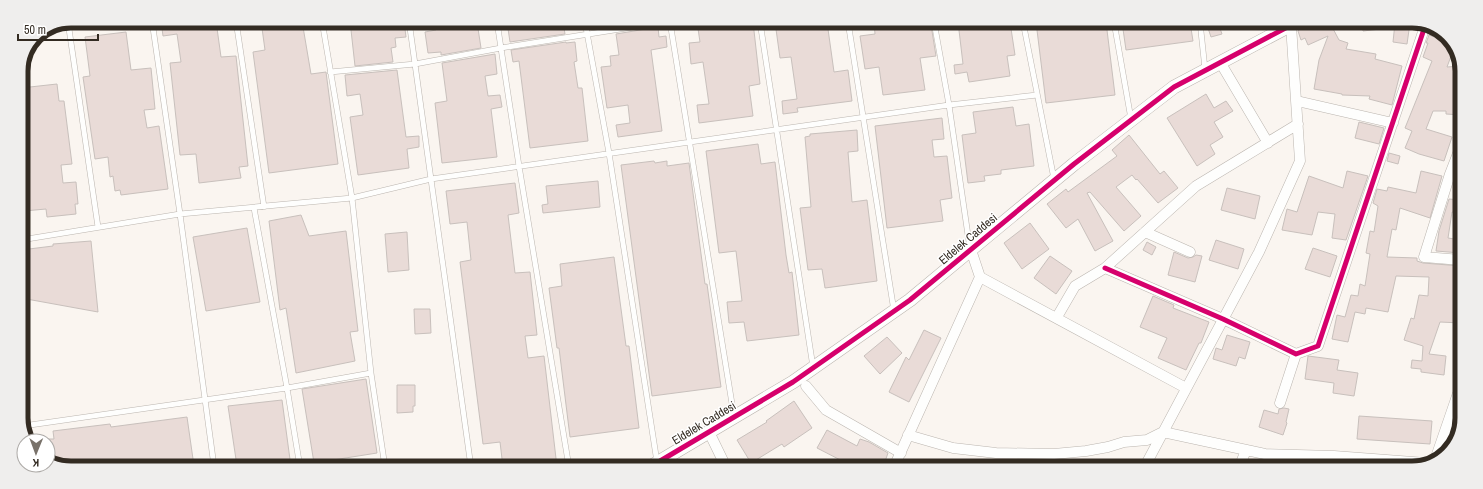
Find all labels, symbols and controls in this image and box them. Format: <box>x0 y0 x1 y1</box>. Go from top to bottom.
scale bar <box>18 16 98 42</box>
text: 50 m <box>24 22 46 38</box>
street label: Eldelek Caddesi <box>935 210 1001 268</box>
street label: Eldelek Caddesi <box>669 398 739 448</box>
north arrow <box>16 433 56 473</box>
text: K <box>32 456 39 470</box>

